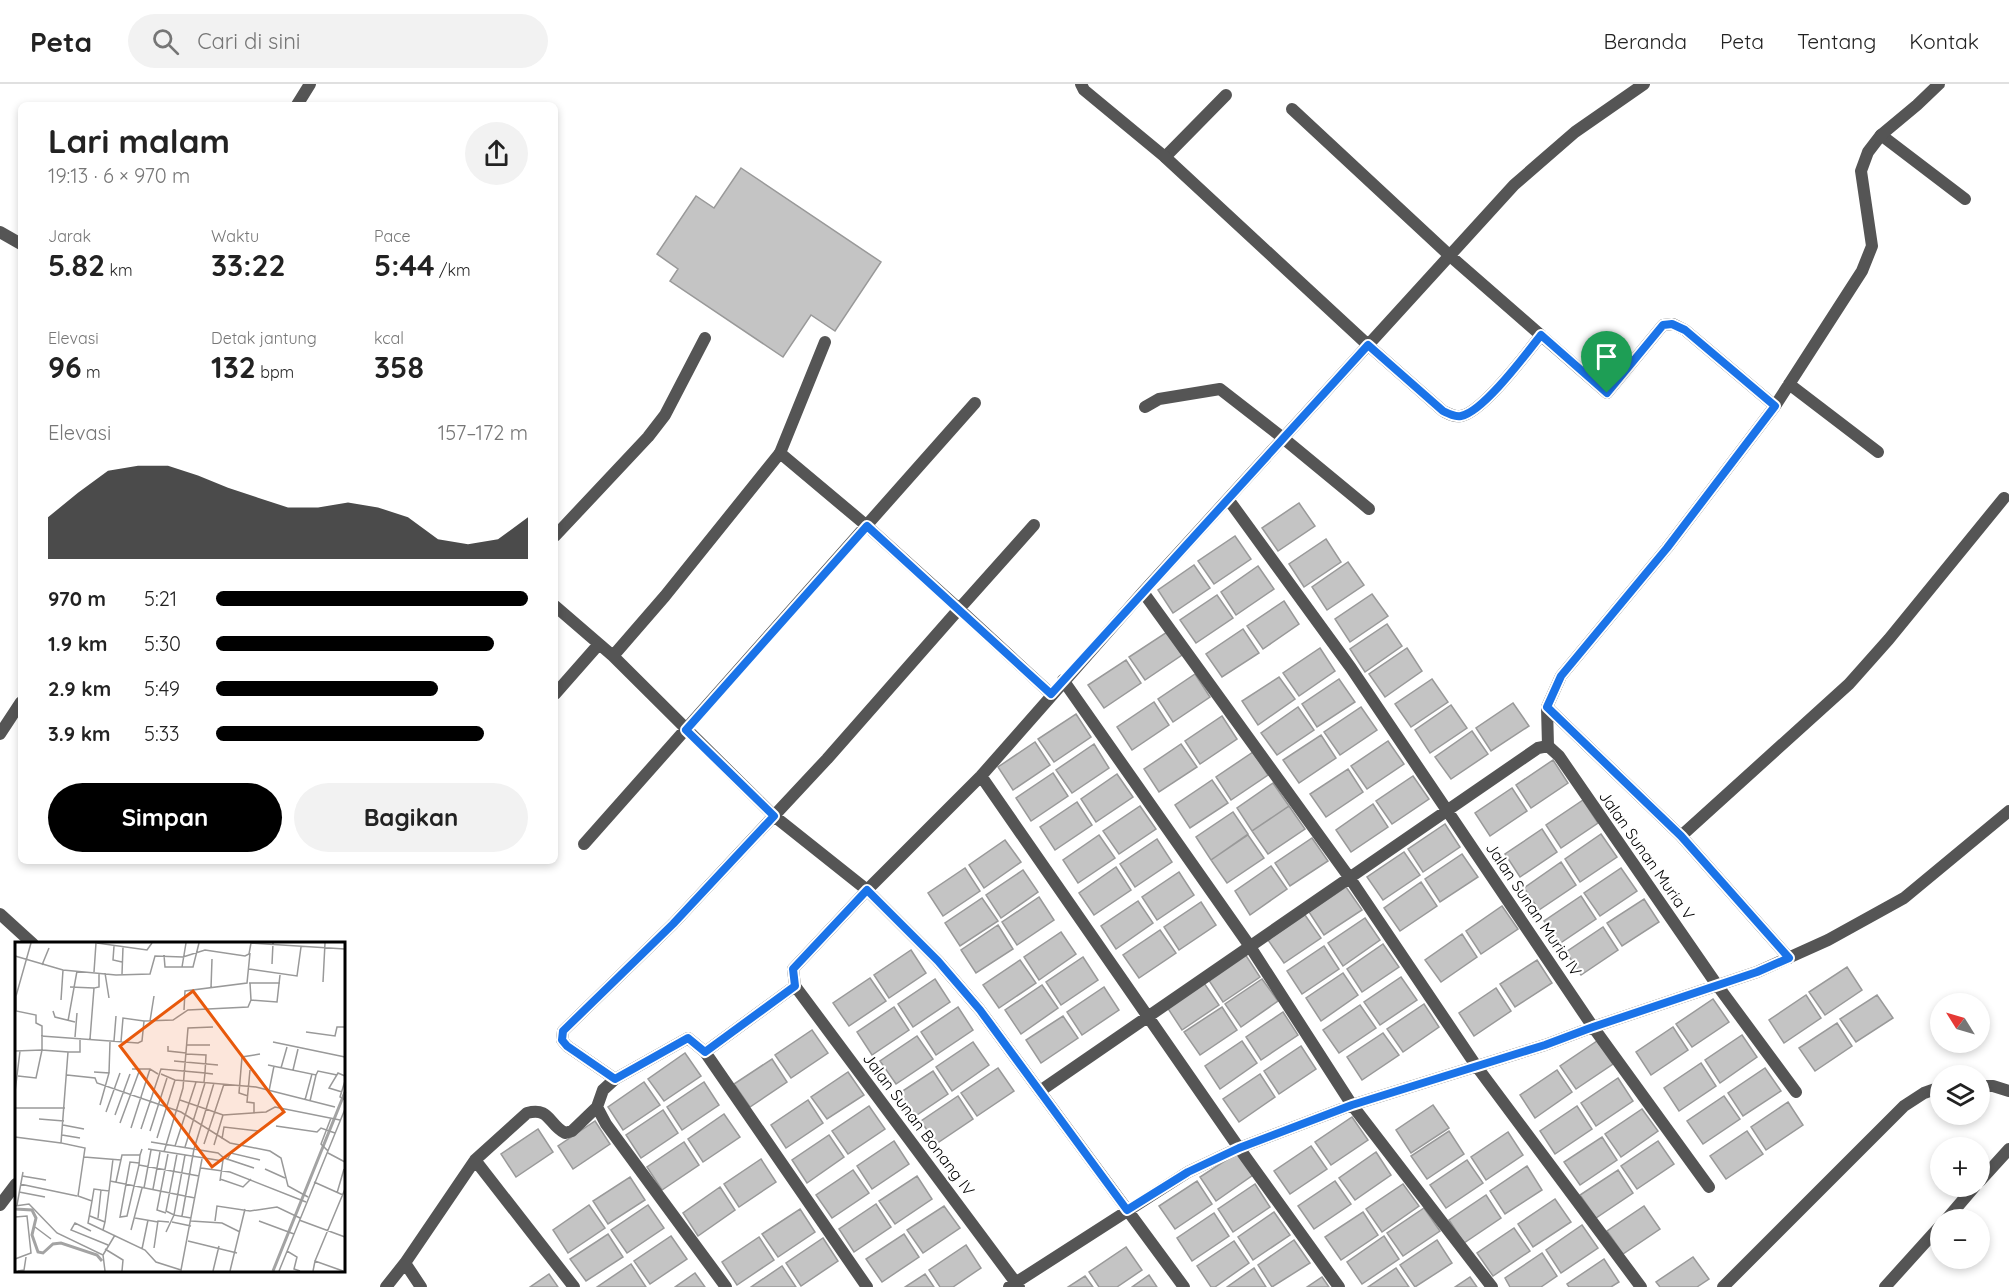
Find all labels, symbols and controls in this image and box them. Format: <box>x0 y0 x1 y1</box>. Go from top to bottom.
search box <box>128 14 548 68</box>
text: Peta <box>30 24 92 59</box>
icon: search <box>149 25 182 58</box>
text: Cari di sini <box>197 27 301 55</box>
text: Beranda <box>1603 28 1687 54</box>
text: Peta <box>1720 28 1764 54</box>
text: Tentang <box>1797 28 1876 54</box>
text: Kontak <box>1909 28 1979 54</box>
text: Lari malam <box>48 120 230 161</box>
button: share <box>465 122 528 185</box>
text: 19:13 · 6 × 970 m <box>48 163 190 188</box>
text: Jarak <box>48 226 91 246</box>
text: Waktu <box>211 226 259 246</box>
text: Pace <box>374 226 410 246</box>
text: 5.82 <box>48 246 105 284</box>
text: 33:22 <box>211 246 286 284</box>
text: 5:44 <box>374 246 435 284</box>
text: km <box>105 260 133 280</box>
text: /km <box>435 260 471 280</box>
text: Elevasi <box>48 328 99 348</box>
text: Detak jantung <box>211 328 317 348</box>
text: kcal <box>374 328 404 348</box>
pin <box>1581 331 1632 393</box>
icon: arrive <box>1590 340 1623 373</box>
text: 96 <box>48 348 82 386</box>
text: 132 <box>211 348 256 386</box>
text: 358 <box>374 348 424 386</box>
text: m <box>82 362 101 382</box>
text: bpm <box>256 362 294 382</box>
text: Elevasi <box>48 420 111 445</box>
text: 157–172 m <box>438 420 528 445</box>
text: 970 m <box>48 586 106 611</box>
text: 5:21 <box>144 586 177 611</box>
text: 1.9 km <box>48 631 108 656</box>
text: 5:30 <box>144 631 181 656</box>
text: 2.9 km <box>48 676 111 701</box>
text: 5:49 <box>144 676 180 701</box>
text: 3.9 km <box>48 721 111 746</box>
text: 5:33 <box>144 721 180 746</box>
button: Simpan <box>48 783 282 852</box>
button: Bagikan <box>294 783 528 852</box>
street label: Jalan Sunan Muria V <box>1595 787 1699 924</box>
street label: Jalan Sunan Muria IV <box>1482 838 1586 980</box>
inset map <box>15 942 345 1272</box>
north arrow <box>1930 993 1990 1053</box>
map controls <box>1930 993 1990 1269</box>
street label: Jalan Sunan Bonang IV <box>859 1049 979 1200</box>
button: layers <box>1930 1065 1990 1125</box>
button: + <box>1930 1137 1990 1197</box>
button: − <box>1930 1209 1990 1269</box>

